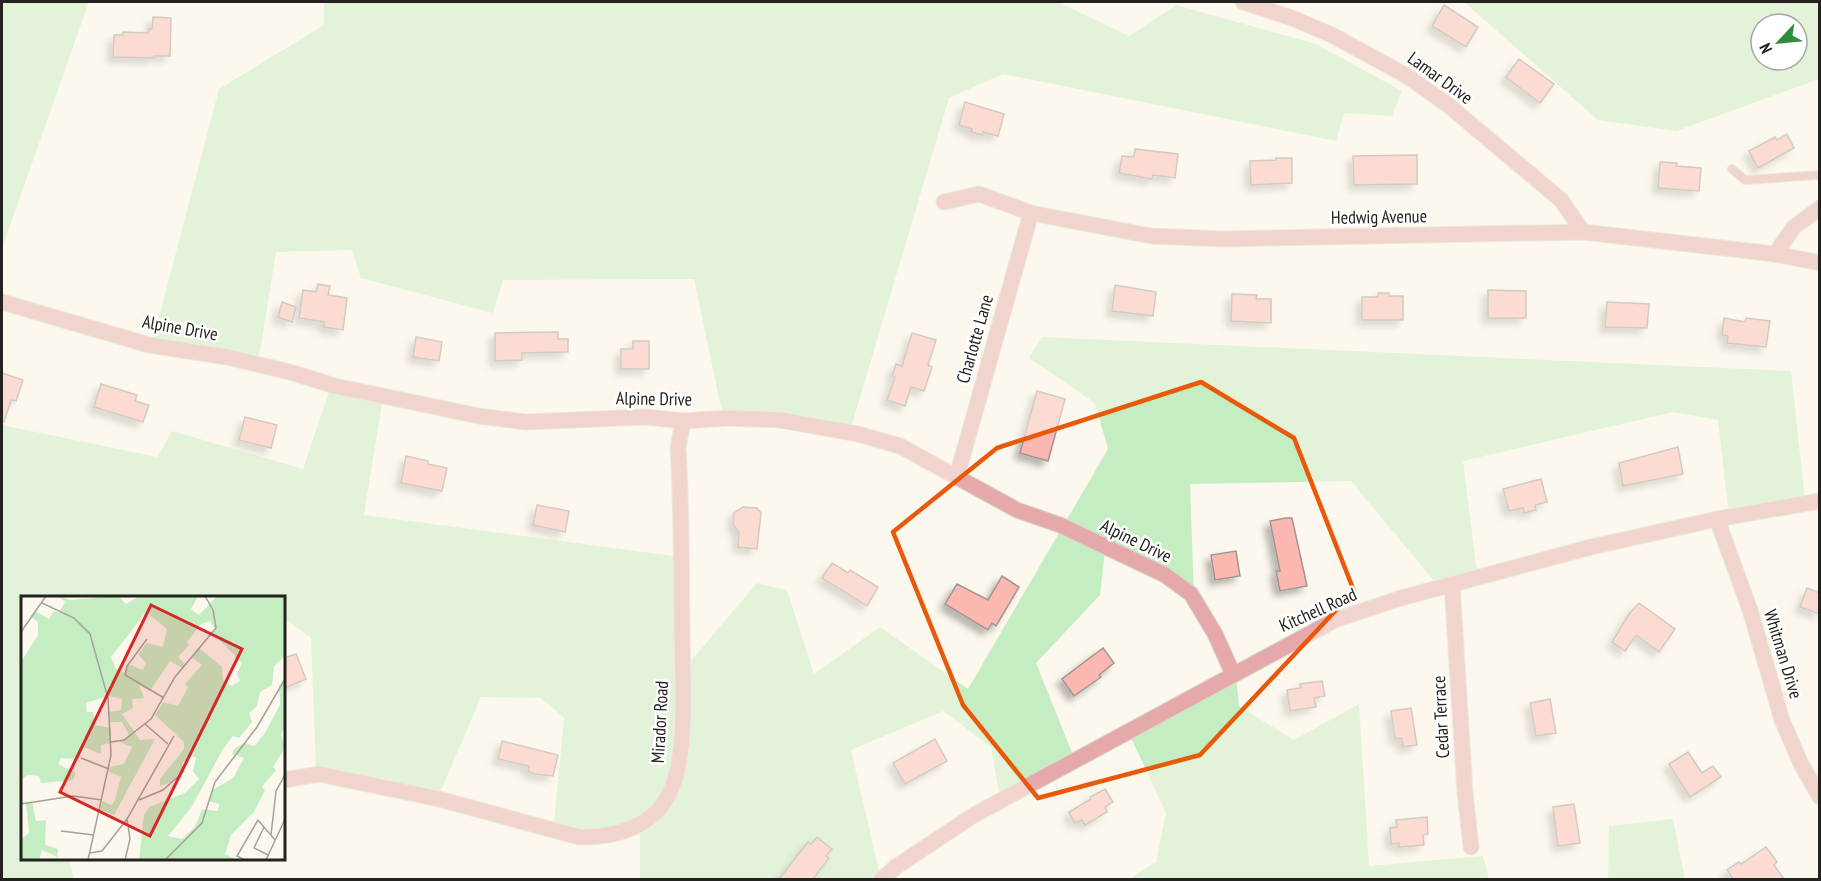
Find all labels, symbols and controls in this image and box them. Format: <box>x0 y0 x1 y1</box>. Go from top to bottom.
north arrow <box>1749 12 1809 72</box>
text: N <box>1755 40 1776 57</box>
street label: Lamar Drive <box>1403 46 1477 109</box>
street label: Hedwig Avenue <box>1331 204 1427 229</box>
street label: Charlotte Lane <box>951 292 998 386</box>
street label: Alpine Drive <box>141 310 220 345</box>
street label: Alpine Drive <box>616 386 692 411</box>
street label: Alpine Drive <box>1097 513 1176 568</box>
street label: Kitchell Road <box>1276 582 1360 637</box>
inset map <box>21 596 285 860</box>
street label: Whitman Drive <box>1759 606 1808 701</box>
street label: Cedar Terrace <box>1427 675 1454 759</box>
street label: Mirador Road <box>646 680 673 764</box>

